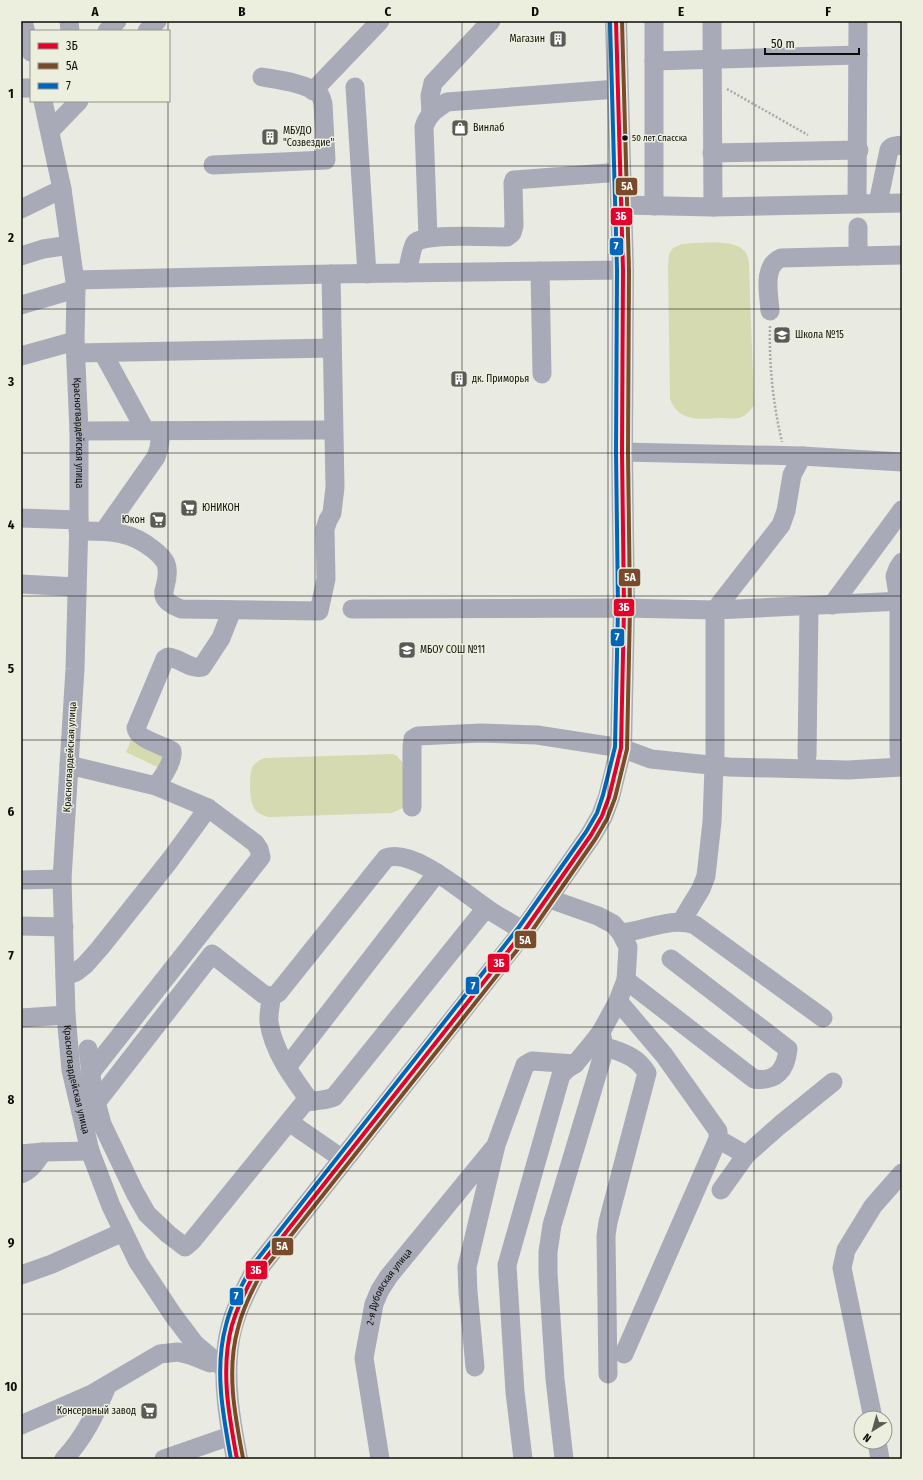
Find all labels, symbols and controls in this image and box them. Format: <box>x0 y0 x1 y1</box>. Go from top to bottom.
text: A <box>90 4 99 19</box>
text: B <box>238 4 246 19</box>
text: C <box>385 4 392 19</box>
text: D <box>531 4 539 19</box>
text: E <box>678 4 684 19</box>
text: F <box>825 4 831 19</box>
building icon: Магазин <box>548 29 568 49</box>
legend <box>30 30 170 102</box>
scale bar <box>765 30 859 56</box>
place label: Магазин <box>509 33 545 45</box>
text: 50 m <box>771 37 795 51</box>
text: 3Б <box>66 39 78 53</box>
text: 5А <box>66 59 79 73</box>
text: 7 <box>66 79 71 93</box>
text: 1 <box>8 86 14 101</box>
shop icon: Винлаб <box>450 118 470 138</box>
place label: Винлаб <box>473 122 504 134</box>
place label: МБУДО "Созвездие" <box>283 125 334 149</box>
building icon: МБУДО "Созвездие" <box>260 127 280 147</box>
marker: 50 лет Спасска <box>620 133 630 143</box>
place label: 50 лет Спасска <box>632 133 688 143</box>
line badge: 5А <box>615 177 638 196</box>
text: 5А <box>621 180 634 193</box>
line badge: 3Б <box>610 207 633 226</box>
text: 3Б <box>614 210 627 223</box>
text: 2 <box>7 230 14 245</box>
line badge: 7 <box>609 237 624 256</box>
text: 7 <box>614 240 619 253</box>
school or university icon: Школа №15 <box>772 325 792 345</box>
place label: Школа №15 <box>795 329 844 341</box>
building icon: дк. Приморья <box>449 369 469 389</box>
place label: дк. Приморья <box>472 373 529 385</box>
text: 3 <box>7 374 14 389</box>
street label: Красногвардейская улица <box>71 377 85 488</box>
supermarket icon: ЮНИКОН <box>179 498 199 518</box>
place label: ЮНИКОН <box>202 502 240 514</box>
supermarket icon: Юкон <box>148 510 168 530</box>
place label: Юкон <box>122 514 145 526</box>
text: 4 <box>8 517 15 532</box>
line badge: 5А <box>618 568 641 587</box>
text: 5А <box>624 571 637 584</box>
line badge: 3Б <box>613 598 635 617</box>
text: 3Б <box>617 601 630 614</box>
line badge: 7 <box>610 628 625 647</box>
text: 7 <box>615 631 620 644</box>
school or university icon: МБОУ СОШ №11 <box>397 640 417 660</box>
place label: МБОУ СОШ №11 <box>420 644 485 656</box>
text: 5 <box>8 661 14 676</box>
street label: Красногвардейская улица <box>61 701 79 813</box>
text: 6 <box>8 804 15 819</box>
line badge: 5А <box>514 930 537 949</box>
text: 5А <box>519 934 532 947</box>
text: 7 <box>8 948 14 963</box>
line badge: 3Б <box>487 953 510 973</box>
text: 3Б <box>492 957 505 970</box>
line badge: 7 <box>465 976 480 995</box>
text: 7 <box>471 980 476 993</box>
street label: Красногвардейская улица <box>61 1024 92 1135</box>
text: 8 <box>8 1092 15 1107</box>
text: 9 <box>8 1235 15 1250</box>
line badge: 5А <box>271 1237 294 1256</box>
text: 5А <box>276 1240 289 1253</box>
street label: 2-я Дубовская улица <box>364 1246 415 1326</box>
line badge: 3Б <box>245 1260 268 1280</box>
text: 3Б <box>249 1264 262 1277</box>
line badge: 7 <box>229 1287 244 1306</box>
text: 7 <box>234 1290 239 1303</box>
text: 10 <box>5 1379 17 1394</box>
supermarket icon: Консервный завод <box>139 1401 159 1421</box>
place label: Консервный завод <box>57 1405 136 1417</box>
north arrow <box>853 1410 893 1450</box>
text: N <box>861 1430 874 1445</box>

